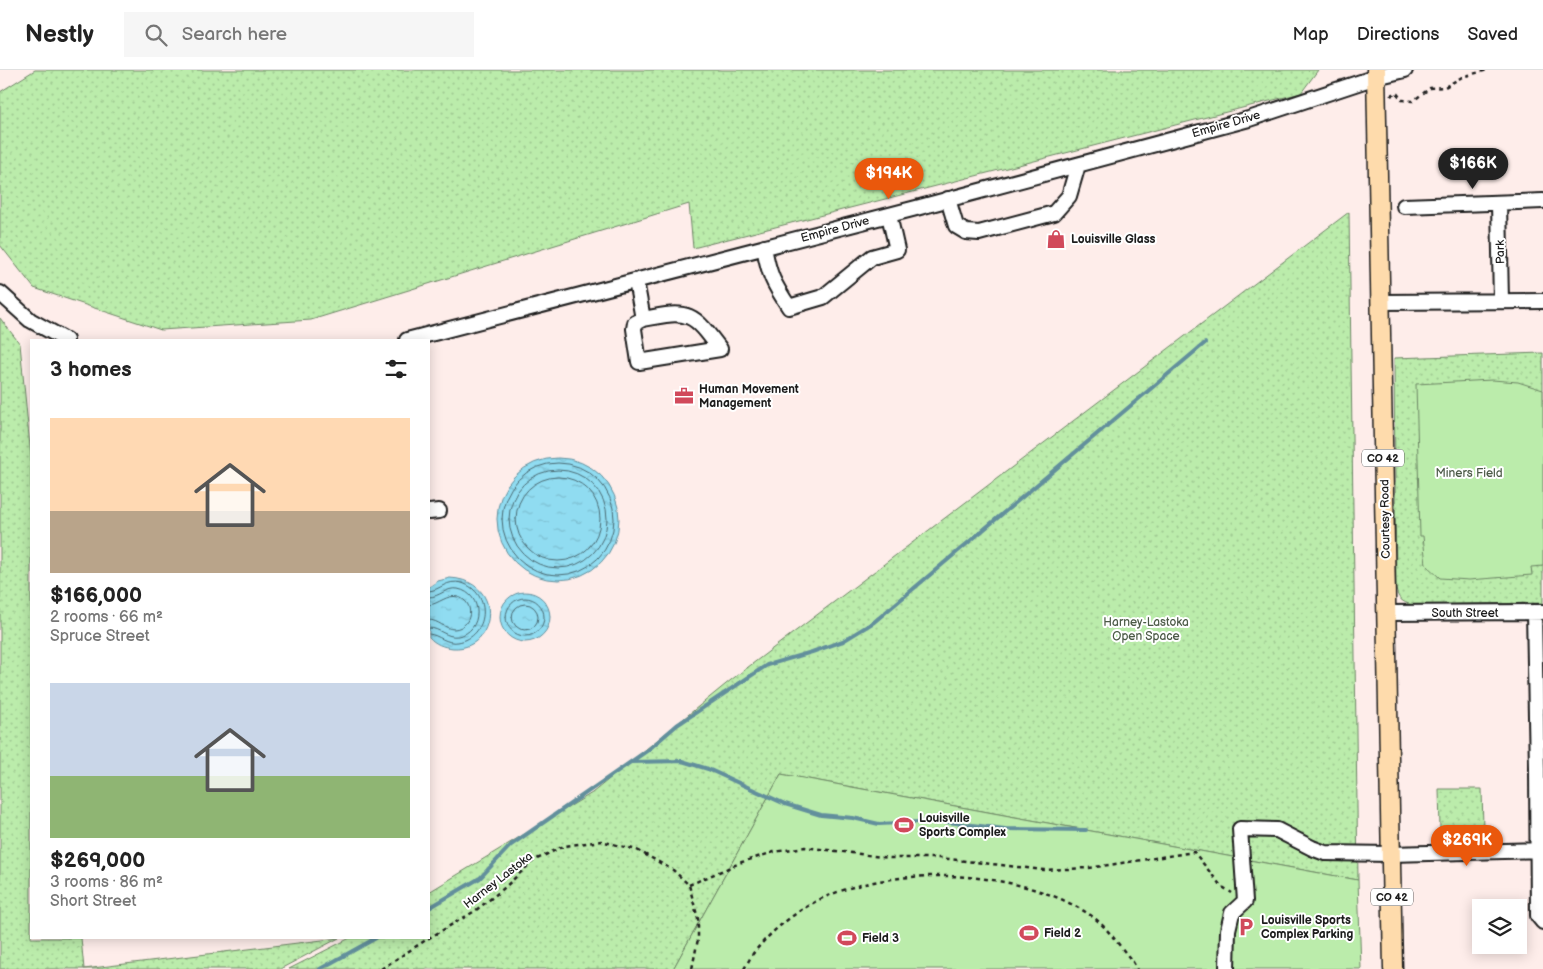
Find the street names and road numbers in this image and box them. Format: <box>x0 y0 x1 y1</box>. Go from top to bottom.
street label: Empire Drive <box>1190 108 1262 141</box>
street label: Empire Drive <box>799 213 871 246</box>
street label: Park <box>1493 240 1508 264</box>
road number: CO 42 <box>1362 449 1404 466</box>
street label: Courtesy Road <box>1377 479 1394 559</box>
street label: South Street <box>1432 606 1499 621</box>
street label: Harney Lastoka <box>461 849 536 912</box>
road number: CO 42 <box>1371 889 1413 906</box>

